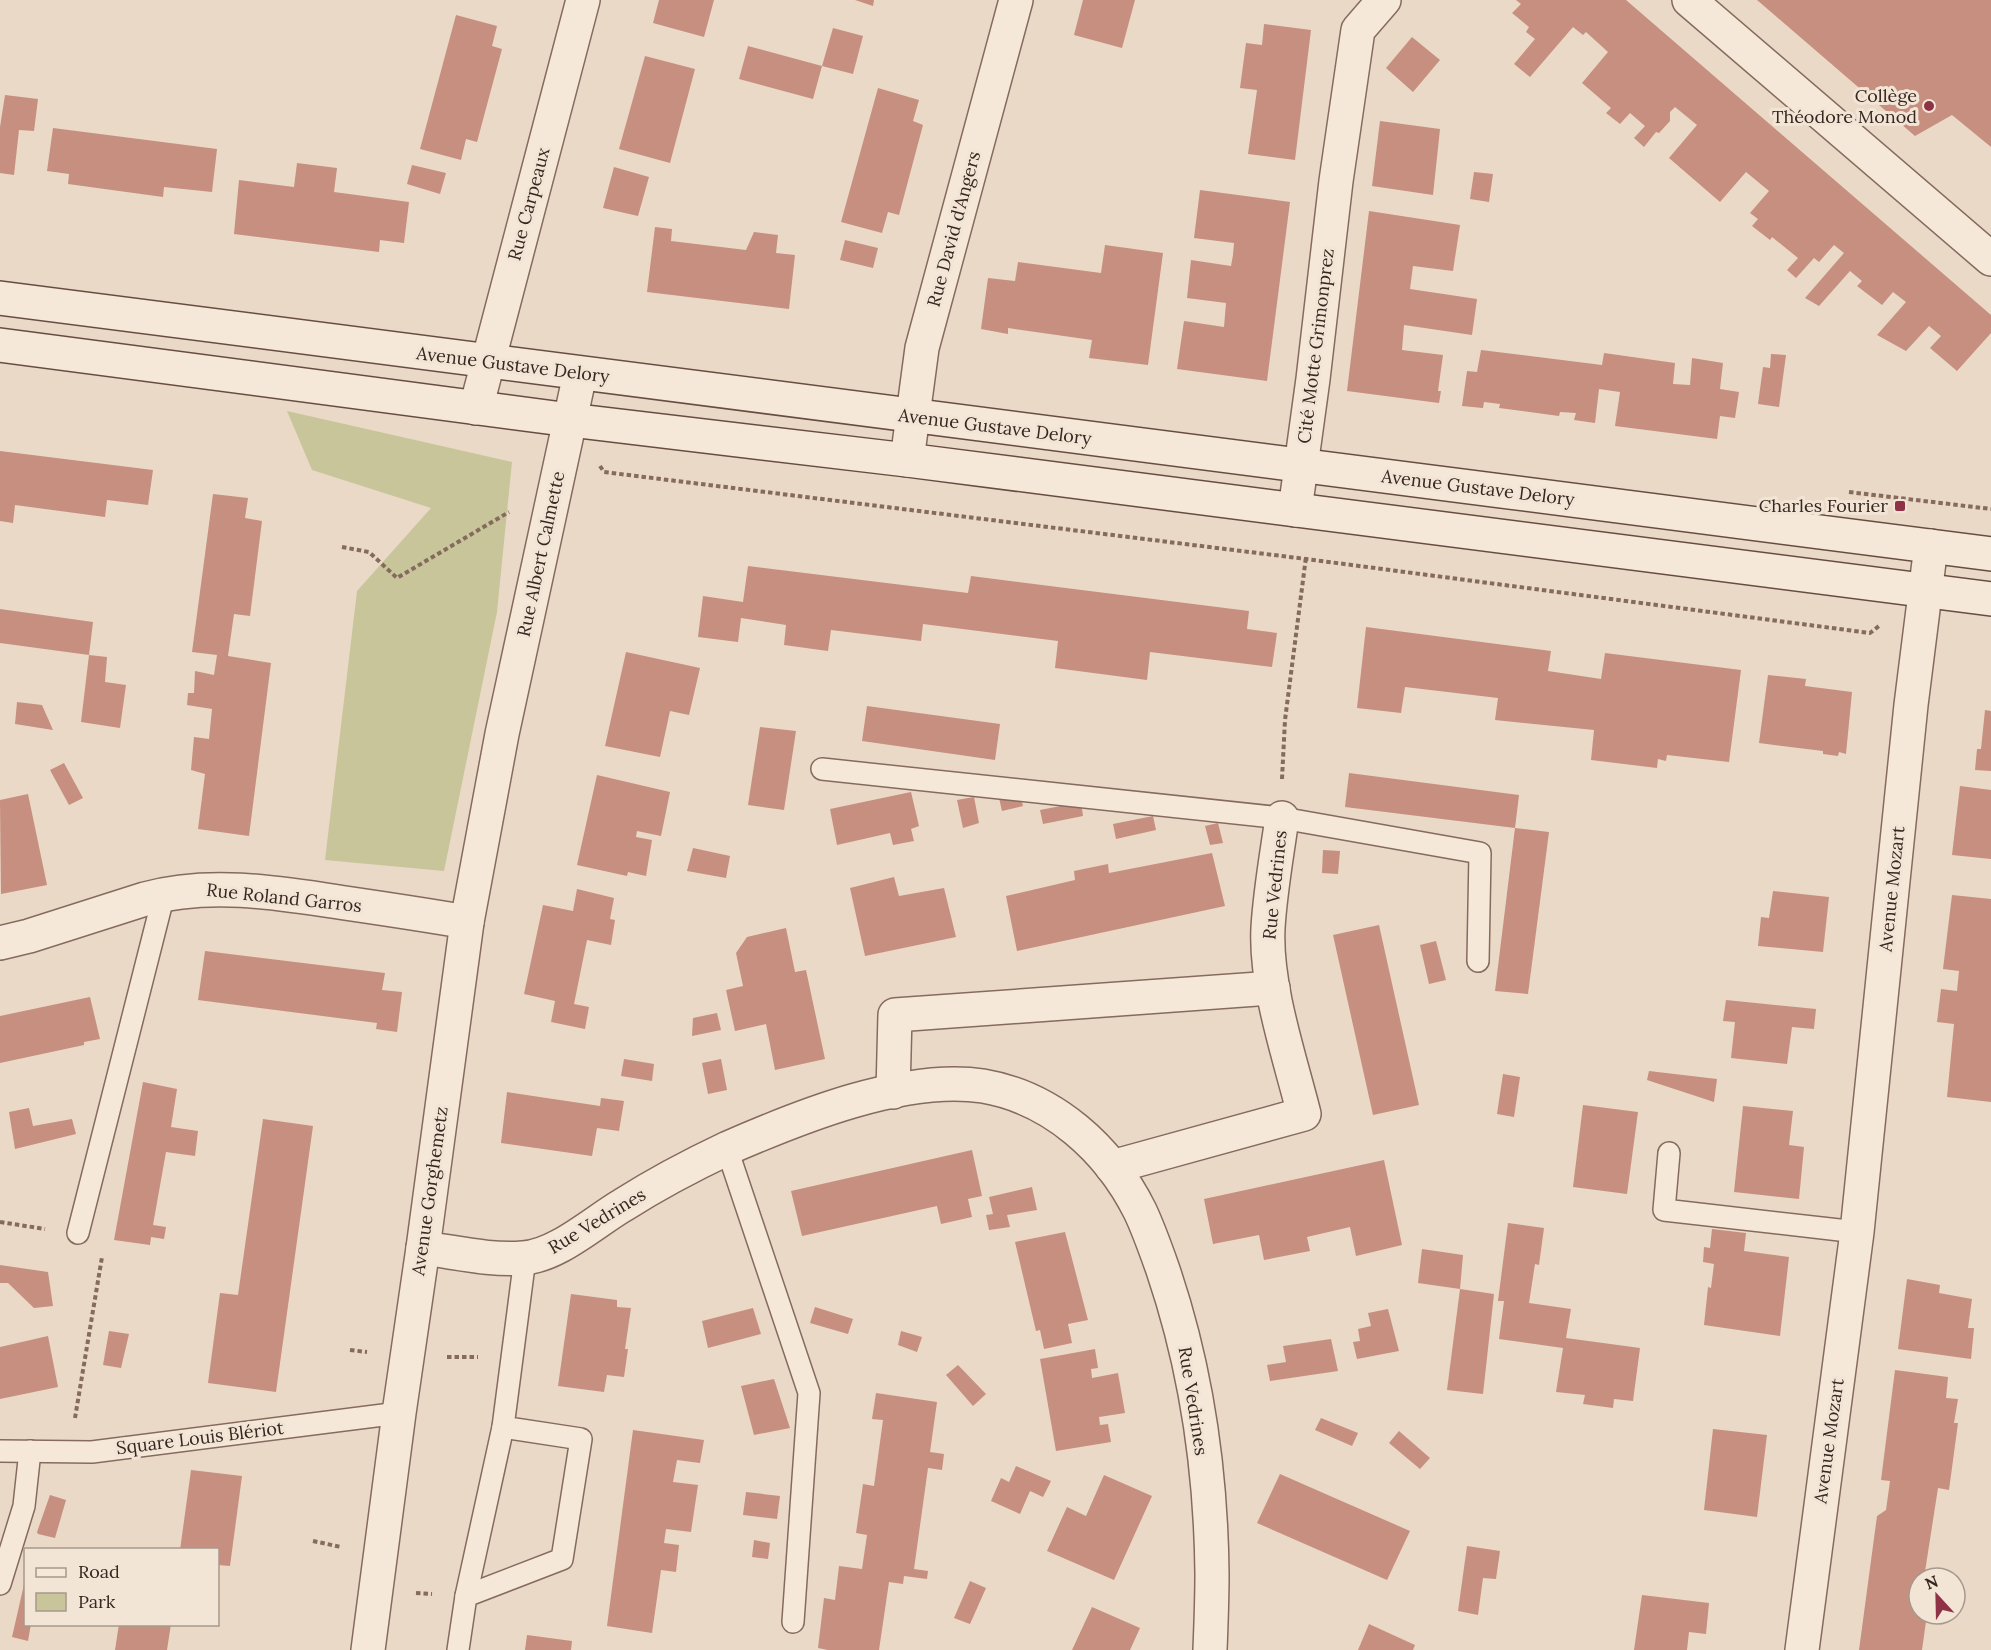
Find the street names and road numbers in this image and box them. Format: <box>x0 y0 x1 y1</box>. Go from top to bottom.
street label: Rue Carpeaux <box>502 144 555 263</box>
street label: Rue David d'Angers <box>922 149 985 309</box>
street label: Cité Motte Grimonprez <box>1292 247 1339 445</box>
street label: Avenue Gustave Delory <box>414 341 611 388</box>
street label: Avenue Gustave Delory <box>896 403 1093 450</box>
street label: Avenue Gustave Delory <box>1379 464 1576 511</box>
street label: Rue Albert Calmette <box>512 469 569 639</box>
street label: Avenue Mozart <box>1873 825 1910 954</box>
street label: Rue Vedrines <box>1257 829 1292 941</box>
street label: Rue Roland Garros <box>205 878 363 917</box>
street label: Avenue Gorghemetz <box>406 1105 453 1278</box>
street label: Rue Vedrines <box>544 1182 650 1259</box>
street label: Rue Vedrines <box>1174 1345 1213 1457</box>
street label: Avenue Mozart <box>1808 1377 1849 1506</box>
street label: Square Louis Blériot <box>115 1416 285 1459</box>

